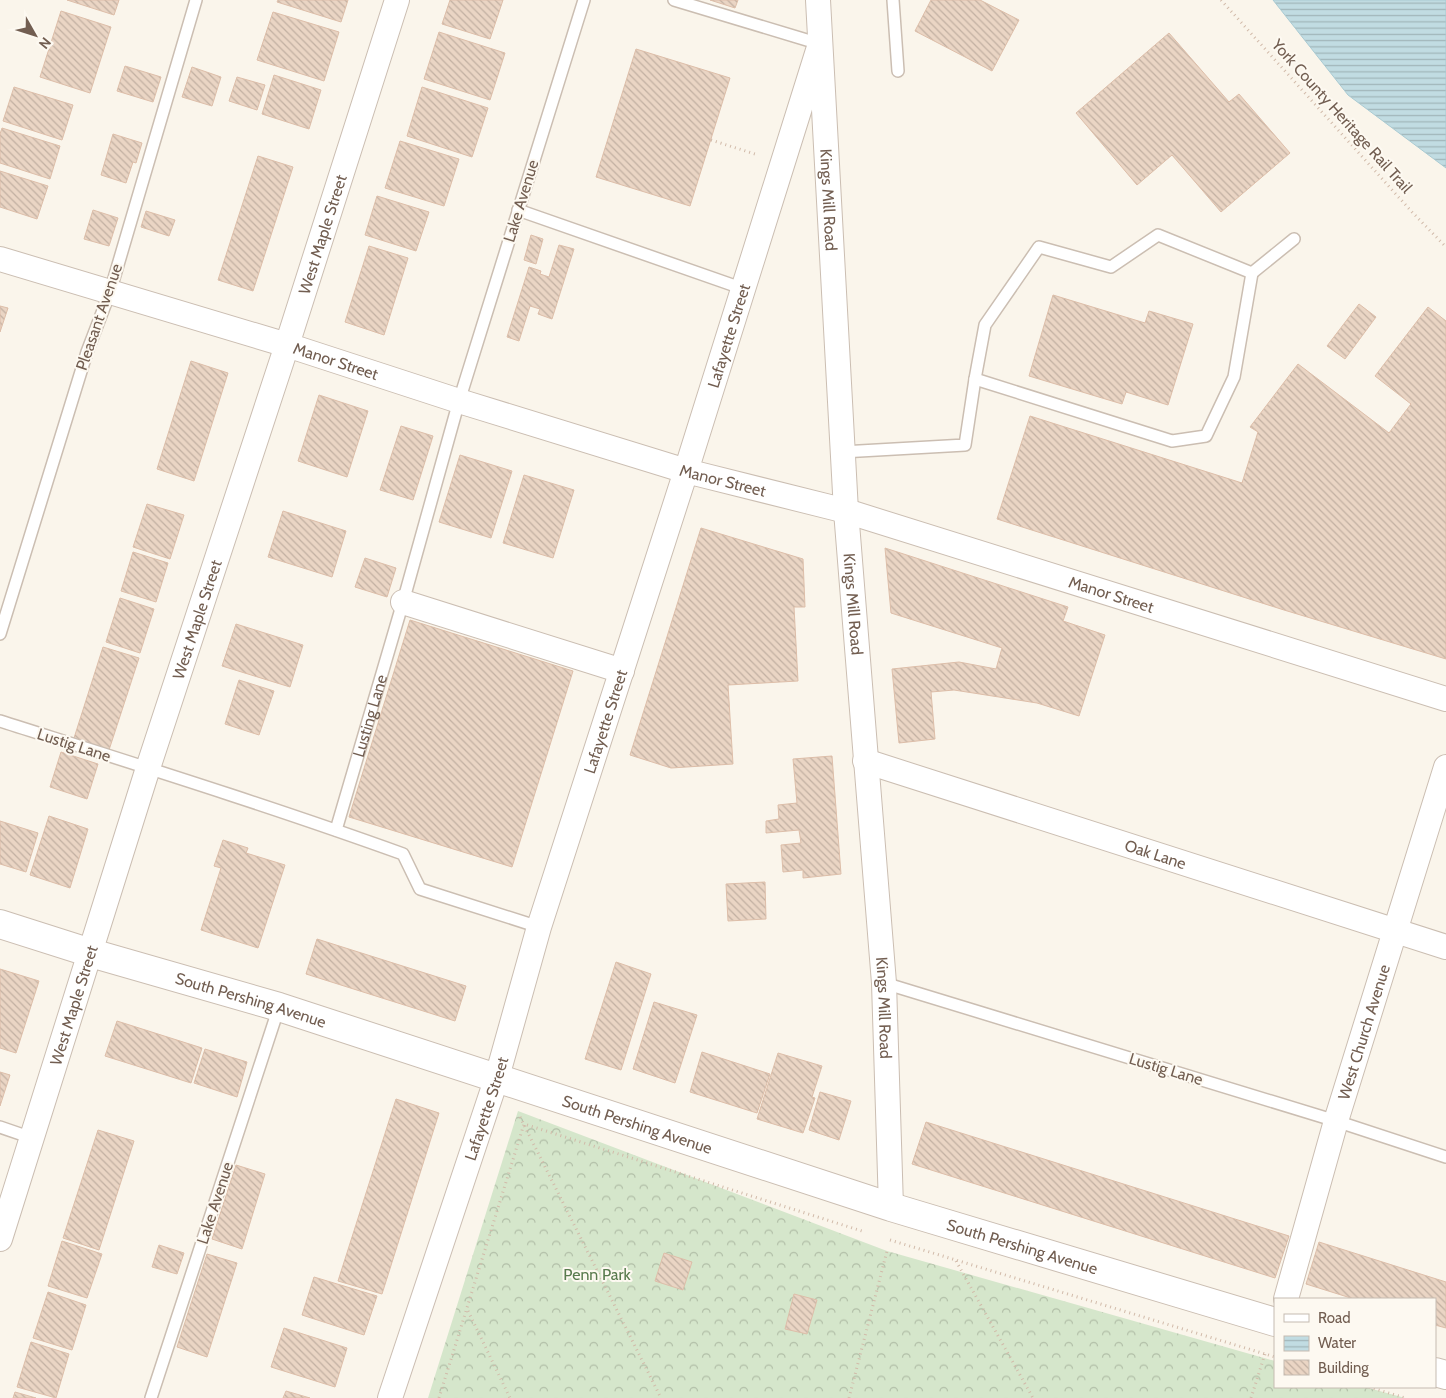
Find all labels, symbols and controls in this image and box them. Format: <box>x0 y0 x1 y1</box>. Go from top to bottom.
north arrow <box>10 10 60 60</box>
text: N <box>35 34 55 53</box>
street label: York County Heritage Rail Trail <box>1267 34 1416 197</box>
street label: Kings Mill Road <box>817 148 841 251</box>
street label: Lake Avenue <box>499 158 543 244</box>
street label: West Maple Street <box>294 172 350 297</box>
street label: Pleasant Avenue <box>72 261 126 373</box>
street label: Lafayette Street <box>703 281 754 390</box>
street label: Manor Street <box>291 338 381 384</box>
street label: Manor Street <box>678 460 768 500</box>
street label: Kings Mill Road <box>840 552 867 656</box>
street label: West Maple Street <box>168 557 225 682</box>
street label: Manor Street <box>1066 572 1157 617</box>
street label: Lafayette Street <box>580 667 631 776</box>
street label: Lusting Lane <box>348 672 391 759</box>
street label: Lustig Lane <box>35 724 113 766</box>
street label: Oak Lane <box>1122 835 1189 873</box>
street label: West Maple Street <box>46 942 101 1068</box>
street label: Kings Mill Road <box>872 956 896 1059</box>
street label: West Church Avenue <box>1334 962 1394 1102</box>
street label: South Pershing Avenue <box>173 968 329 1031</box>
street label: Lustig Lane <box>1127 1049 1205 1089</box>
street label: Lafayette Street <box>460 1054 512 1163</box>
street label: South Pershing Avenue <box>560 1091 715 1157</box>
street label: Lake Avenue <box>193 1160 237 1246</box>
street label: South Pershing Avenue <box>945 1215 1100 1278</box>
park label: Penn Park <box>563 1265 632 1284</box>
legend <box>1274 1298 1436 1388</box>
text: Road <box>1318 1309 1351 1327</box>
text: Water <box>1318 1334 1356 1352</box>
text: Building <box>1318 1359 1369 1377</box>

